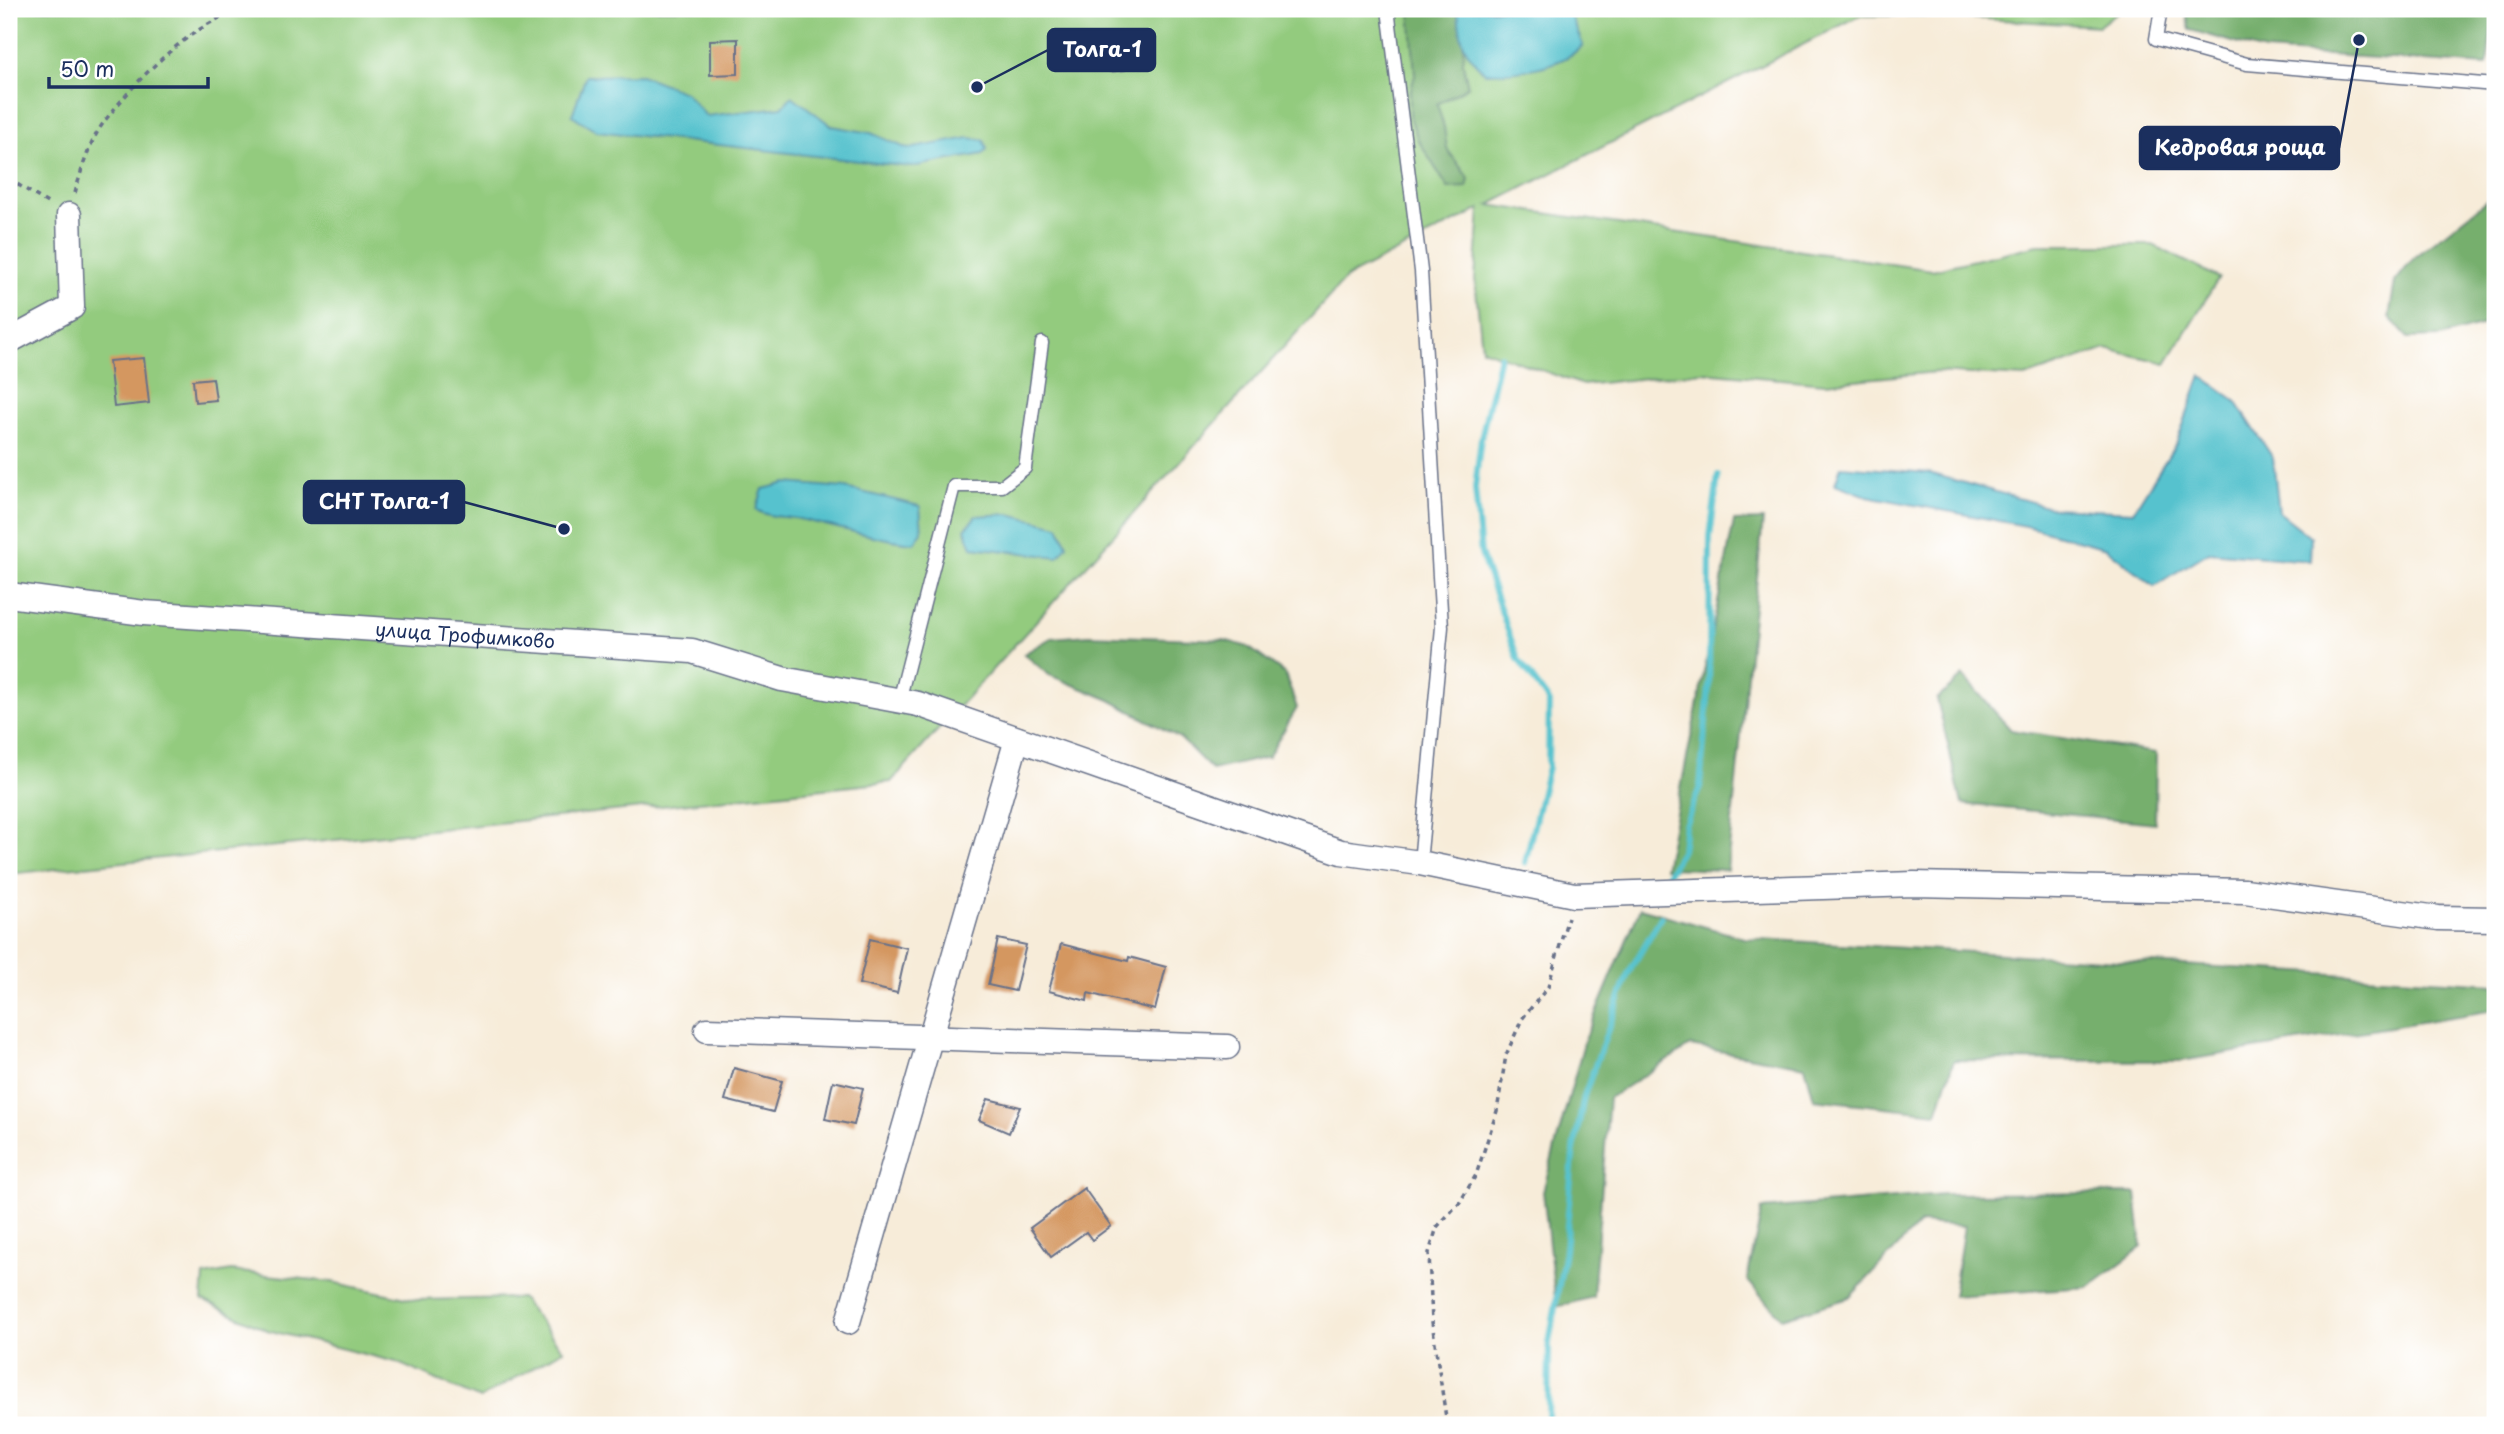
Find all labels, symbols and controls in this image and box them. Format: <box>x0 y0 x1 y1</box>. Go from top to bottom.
callout: Толга-1 <box>1048 29 1155 71</box>
text: Толга-1 <box>1063 32 1141 64</box>
scale bar <box>49 46 208 90</box>
text: 50 m <box>60 52 114 84</box>
callout: Кедровая роща <box>2140 127 2339 169</box>
text: Кедровая роща <box>2154 130 2326 162</box>
callout: СНТ Толга-1 <box>304 481 464 523</box>
text: СНТ Толга-1 <box>319 484 449 516</box>
street label: улица Трофимково <box>374 614 556 654</box>

